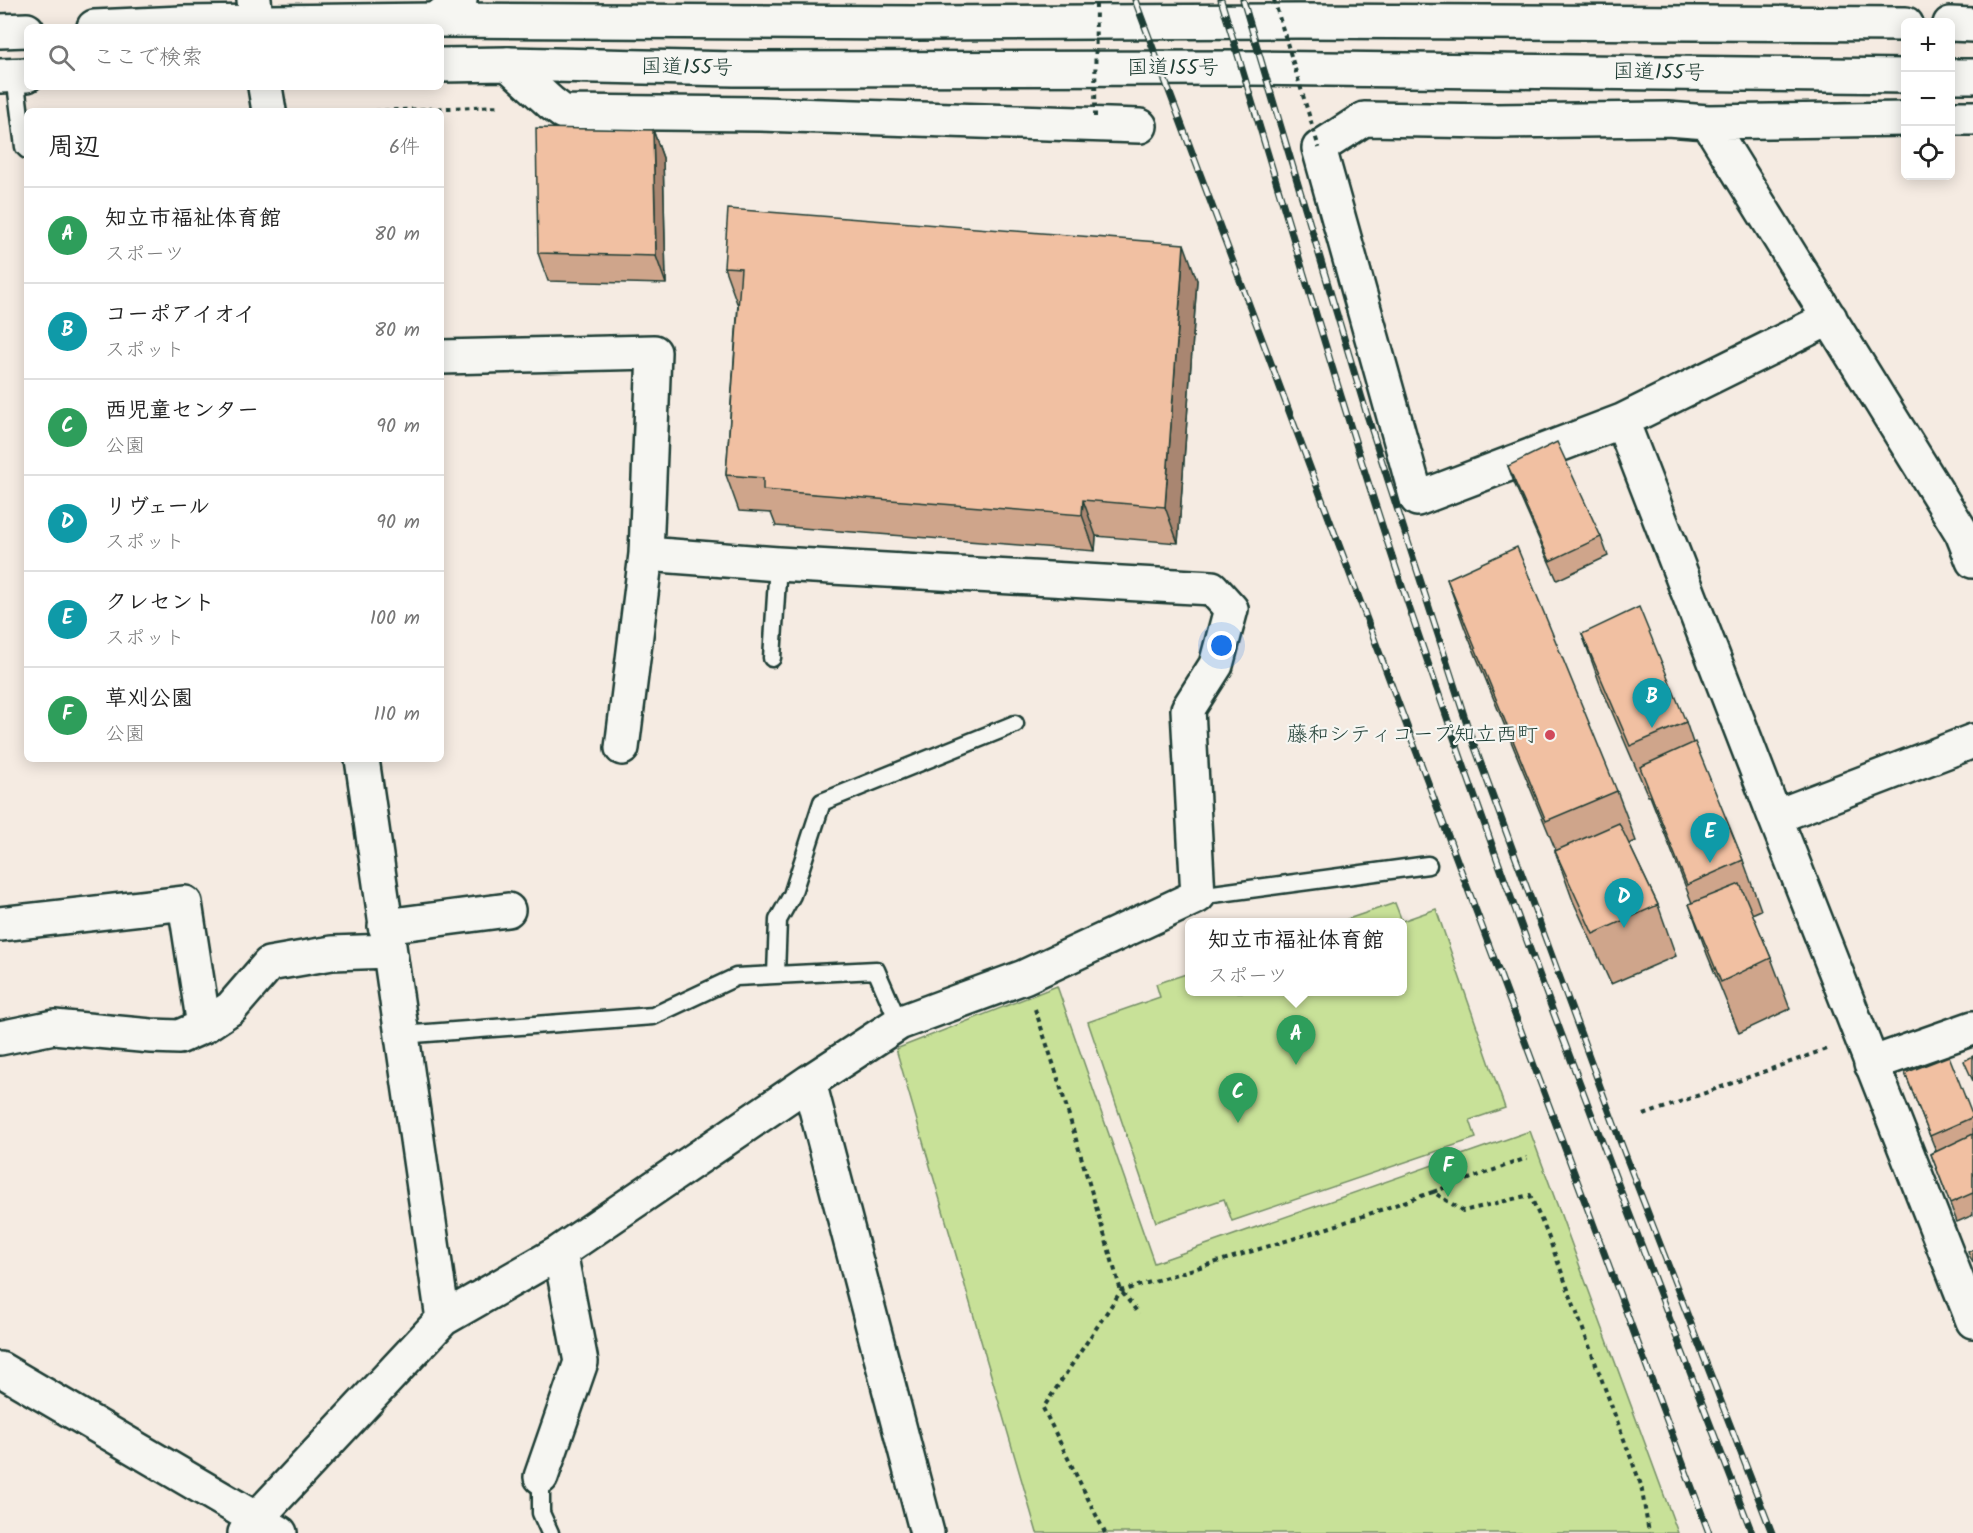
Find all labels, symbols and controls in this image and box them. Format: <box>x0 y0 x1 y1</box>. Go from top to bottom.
map controls <box>1901 18 1955 180</box>
button: + <box>1901 18 1955 72</box>
search box <box>24 24 444 90</box>
icon: search <box>45 41 78 74</box>
text: ここで検索 <box>93 41 203 76</box>
street label: 国道155号 <box>641 51 733 85</box>
street label: 国道155号 <box>1127 52 1219 85</box>
street label: 国道155号 <box>1613 56 1705 90</box>
button: − <box>1901 72 1955 126</box>
button: locate <box>1901 126 1955 180</box>
text: 周辺 <box>48 127 100 169</box>
text: 6件 <box>389 132 420 164</box>
text: 知立市福祉体育館 <box>105 202 281 237</box>
text: A <box>61 219 74 251</box>
text: 80 m <box>374 219 420 251</box>
text: スポーツ <box>105 239 185 271</box>
text: コーポアイオイ <box>105 298 255 333</box>
text: B <box>61 315 74 347</box>
text: 80 m <box>374 315 420 347</box>
text: スポット <box>105 335 185 367</box>
text: 西児童センター <box>105 394 259 429</box>
text: C <box>61 411 74 443</box>
text: 90 m <box>376 411 420 443</box>
text: 公園 <box>105 431 145 463</box>
text: リヴェール <box>105 490 210 525</box>
text: D <box>61 507 74 539</box>
text: 90 m <box>376 507 420 539</box>
text: スポット <box>105 527 185 559</box>
text: クレセント <box>105 586 215 621</box>
text: E <box>62 603 73 635</box>
text: 100 m <box>370 603 420 635</box>
text: スポット <box>105 623 185 655</box>
your location <box>1207 631 1236 660</box>
pin: B <box>1632 678 1672 728</box>
text: 草刈公園 <box>105 682 193 717</box>
text: F <box>62 699 73 731</box>
text: 110 m <box>374 699 420 731</box>
text: 公園 <box>105 719 145 751</box>
place label: 藤和シティコープ知立西町 <box>1287 719 1538 752</box>
marker: 藤和シティコープ知立西町 <box>1543 728 1557 742</box>
pin: E <box>1690 814 1730 863</box>
pin: D <box>1604 878 1644 928</box>
popup <box>1185 918 1407 996</box>
text: 知立市福祉体育館 <box>1208 924 1384 959</box>
text: スポーツ <box>1208 961 1288 993</box>
pin: A <box>1276 1016 1316 1065</box>
pin: C <box>1218 1074 1258 1123</box>
pin: F <box>1428 1148 1468 1197</box>

